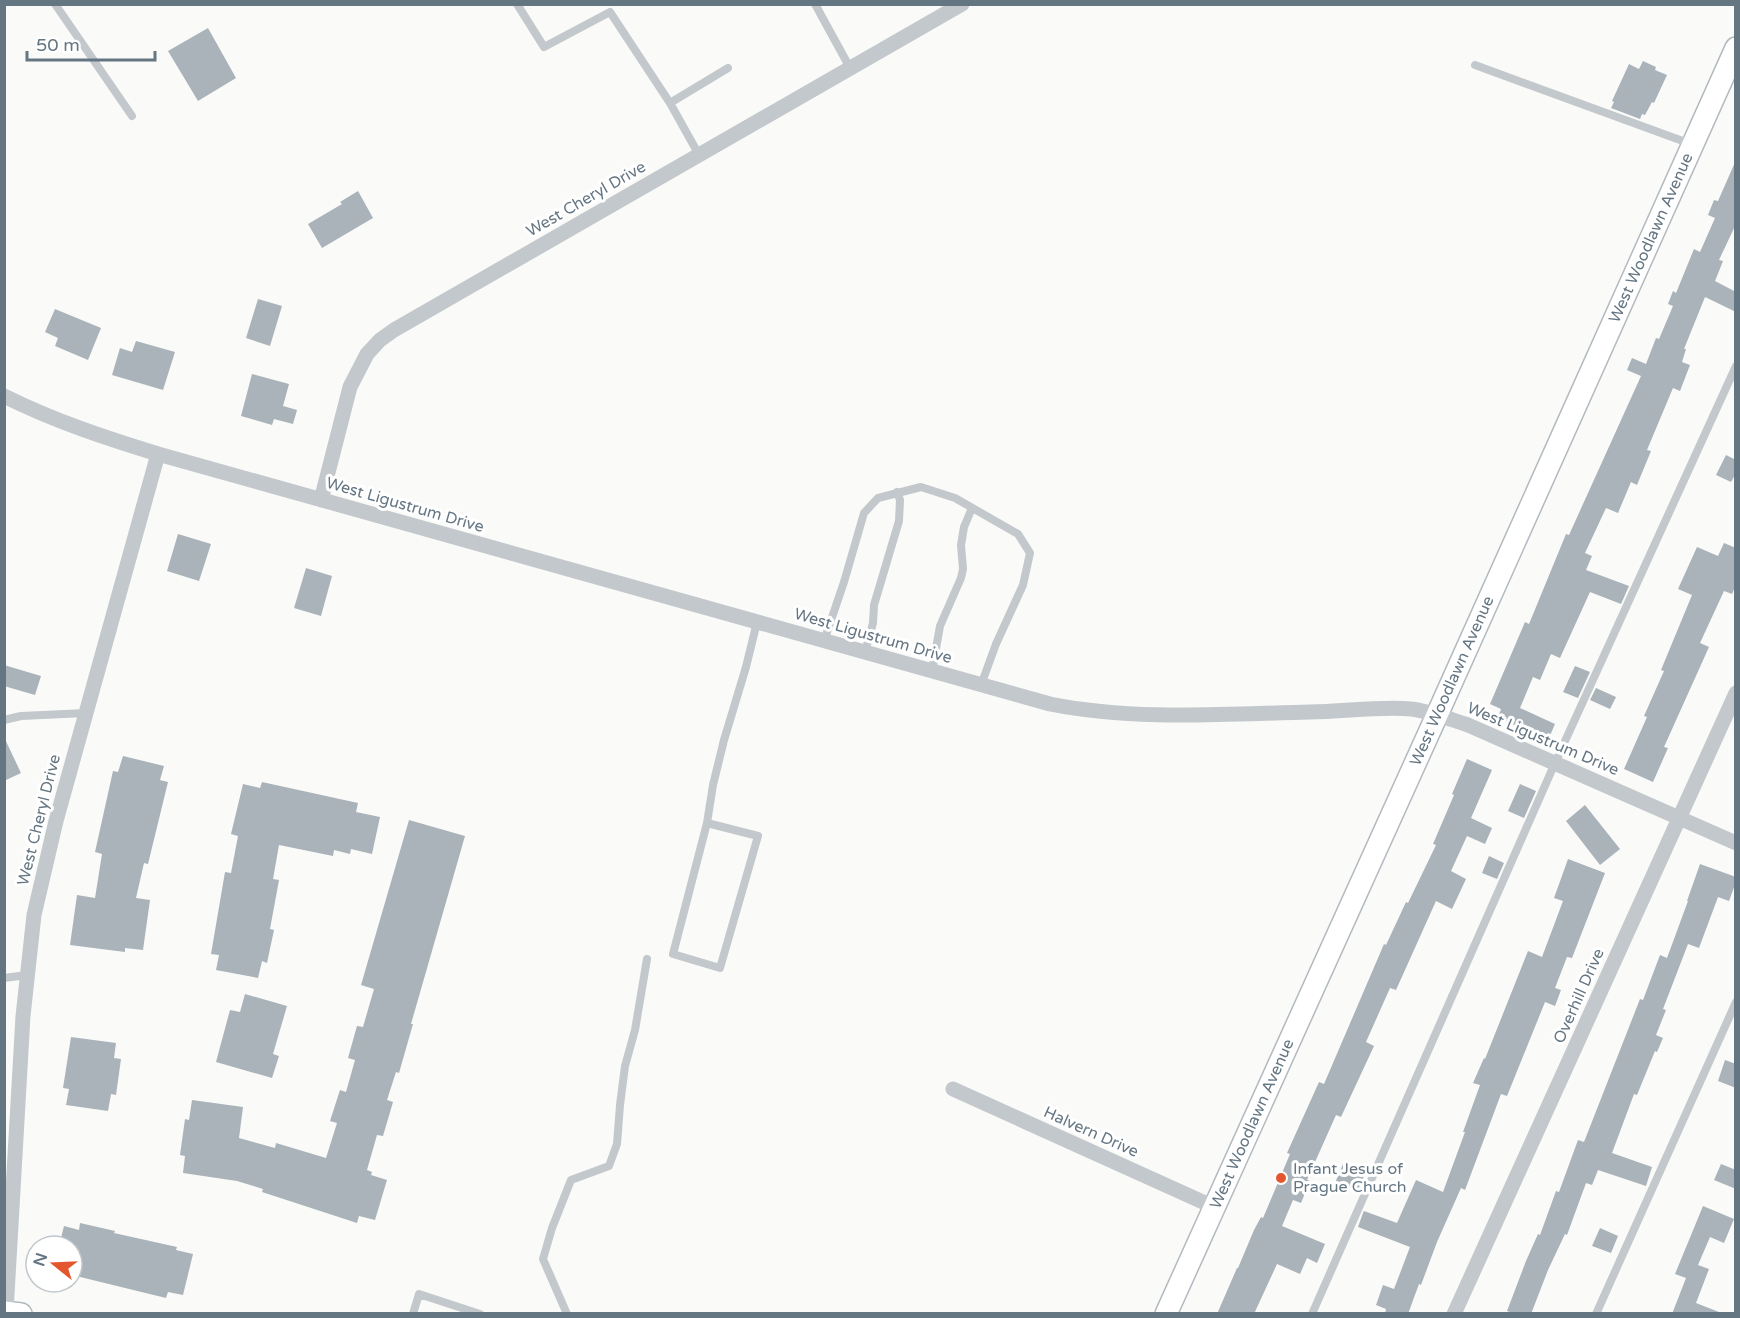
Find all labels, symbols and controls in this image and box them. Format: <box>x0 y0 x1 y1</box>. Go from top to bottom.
scale bar <box>27 24 154 62</box>
text: 50 m <box>36 34 80 56</box>
street label: West Woodlawn Avenue <box>1604 150 1698 326</box>
street label: West Cheryl Drive <box>523 157 649 241</box>
street label: West Ligustrum Drive <box>324 473 486 537</box>
street label: West Woodlawn Avenue <box>1405 593 1499 769</box>
street label: West Ligustrum Drive <box>792 604 954 668</box>
street label: West Ligustrum Drive <box>1464 698 1622 780</box>
street label: West Cheryl Drive <box>13 752 65 888</box>
street label: Overhill Drive <box>1549 945 1609 1047</box>
street label: West Woodlawn Avenue <box>1205 1036 1299 1212</box>
street label: Halvern Drive <box>1040 1102 1142 1162</box>
place label: Infant Jesus of Prague Church <box>1293 1159 1407 1197</box>
marker: Infant Jesus of Prague Church <box>1274 1171 1288 1185</box>
north arrow <box>24 1234 84 1294</box>
text: N <box>29 1250 52 1269</box>

